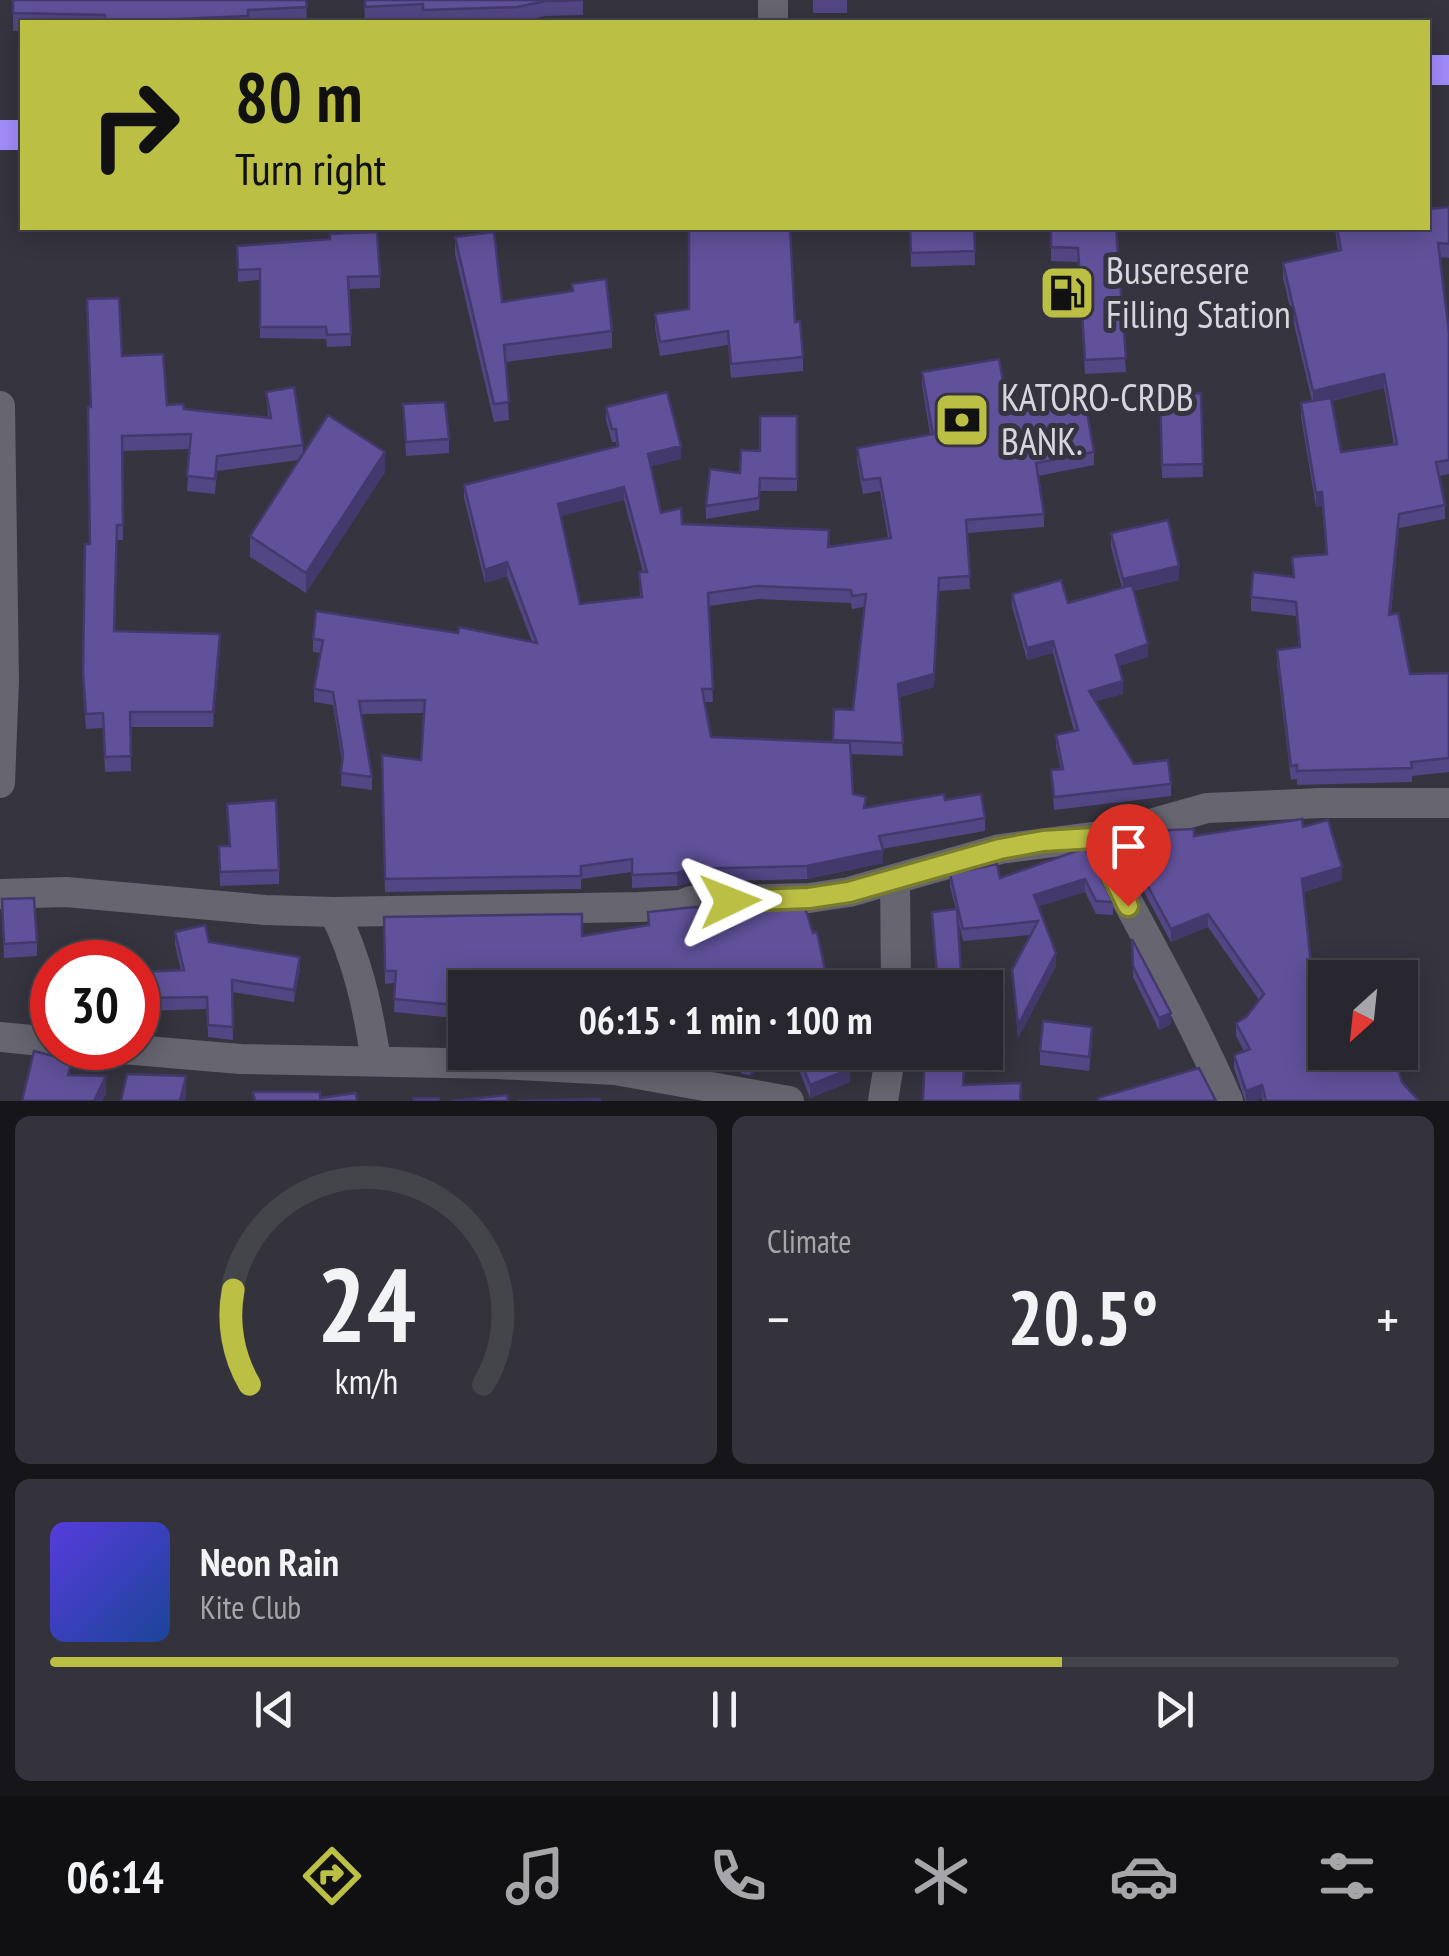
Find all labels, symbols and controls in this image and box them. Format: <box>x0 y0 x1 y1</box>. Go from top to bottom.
text: 80 m <box>235 51 363 141</box>
icon: right <box>70 60 200 190</box>
text: Turn right <box>235 139 386 197</box>
place label: Buseresere Filling Station <box>1106 245 1291 338</box>
fuel station icon: Buseresere Filling Station <box>1037 263 1097 323</box>
place label: KATORO-CRDB BANK. <box>1001 372 1194 465</box>
bank icon: KATORO-CRDB BANK. <box>932 390 992 450</box>
pin <box>1086 804 1171 907</box>
icon: arrive <box>1101 819 1156 874</box>
position arrow <box>678 849 782 953</box>
speed limit sign: 30 <box>30 940 160 1070</box>
north arrow <box>1308 960 1418 1070</box>
map controls <box>1308 960 1418 1070</box>
text: 06:15 · 1 min · 100 m <box>579 995 872 1044</box>
text: Climate <box>767 1220 851 1262</box>
text: 24 <box>316 1236 416 1371</box>
text: 20.5° <box>1008 1269 1158 1366</box>
text: − <box>767 1283 790 1354</box>
text: + <box>1376 1283 1399 1354</box>
text: km/h <box>334 1358 398 1404</box>
text: Neon Rain <box>200 1537 339 1586</box>
text: Kite Club <box>200 1586 301 1628</box>
icon: previous <box>247 1682 302 1737</box>
icon: pause <box>697 1682 752 1737</box>
icon: next <box>1147 1682 1202 1737</box>
icon: directions <box>297 1841 367 1911</box>
icon: music <box>500 1841 570 1911</box>
icon: phone <box>703 1841 773 1911</box>
icon: climate <box>906 1841 976 1911</box>
icon: car <box>1109 1841 1179 1911</box>
icon: filters <box>1312 1841 1382 1911</box>
text: 06:14 <box>67 1847 164 1905</box>

